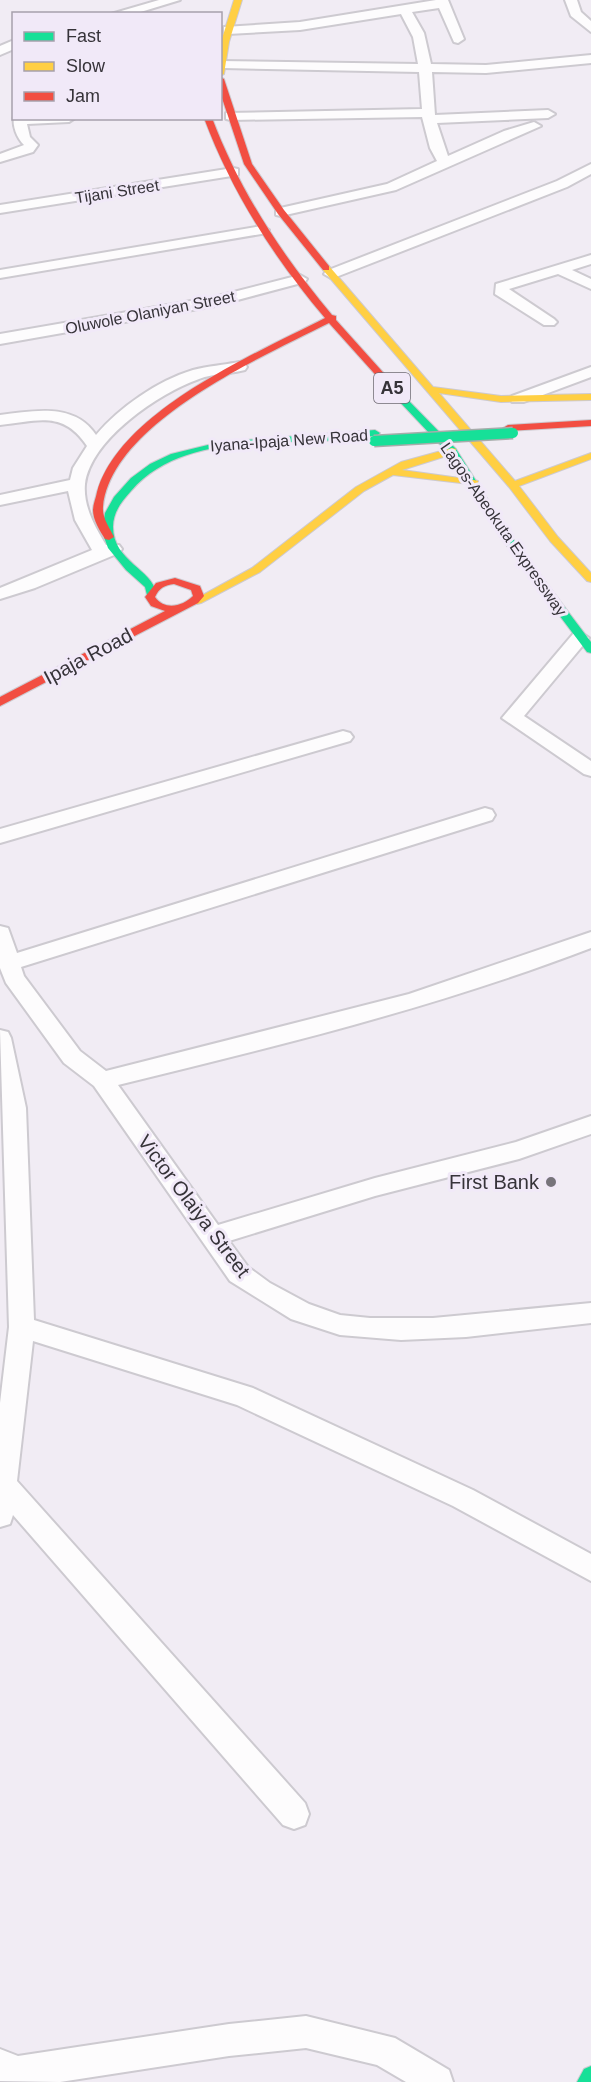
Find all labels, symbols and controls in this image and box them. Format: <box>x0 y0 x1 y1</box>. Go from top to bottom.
legend <box>12 12 222 120</box>
text: Fast <box>66 26 101 46</box>
text: Slow <box>66 56 106 76</box>
text: Jam <box>66 86 100 106</box>
street label: Tijani Street <box>74 176 161 207</box>
street label: Oluwole Olaniyan Street <box>64 288 237 337</box>
road number: A5 <box>374 373 410 403</box>
street label: Iyana-Ipaja New Road <box>209 426 369 454</box>
street label: Lagos-Abeokuta Expressway <box>437 440 570 619</box>
street label: Ipaja Road <box>40 624 136 688</box>
street label: Victor Olaiya Street <box>133 1131 255 1282</box>
place label: First Bank <box>449 1171 540 1193</box>
marker: First Bank <box>544 1175 558 1189</box>

